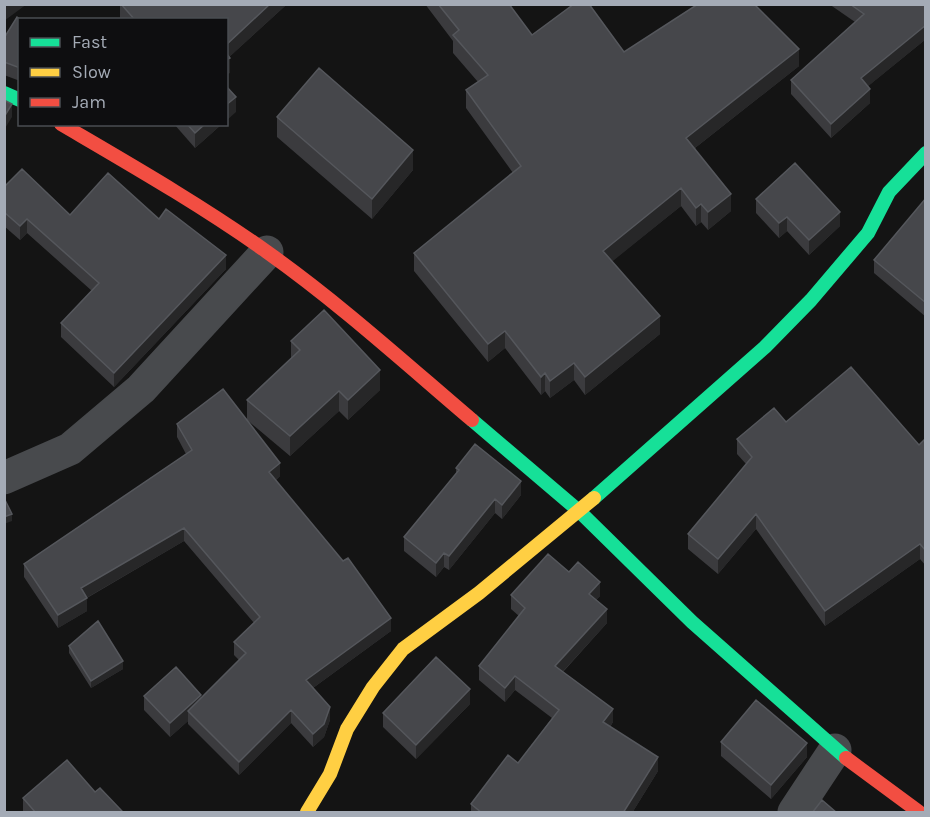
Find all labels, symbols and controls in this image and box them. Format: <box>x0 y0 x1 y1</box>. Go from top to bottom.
legend <box>18 18 228 126</box>
text: Fast <box>72 31 107 53</box>
text: Slow <box>72 61 111 83</box>
text: Jam <box>72 91 106 113</box>

